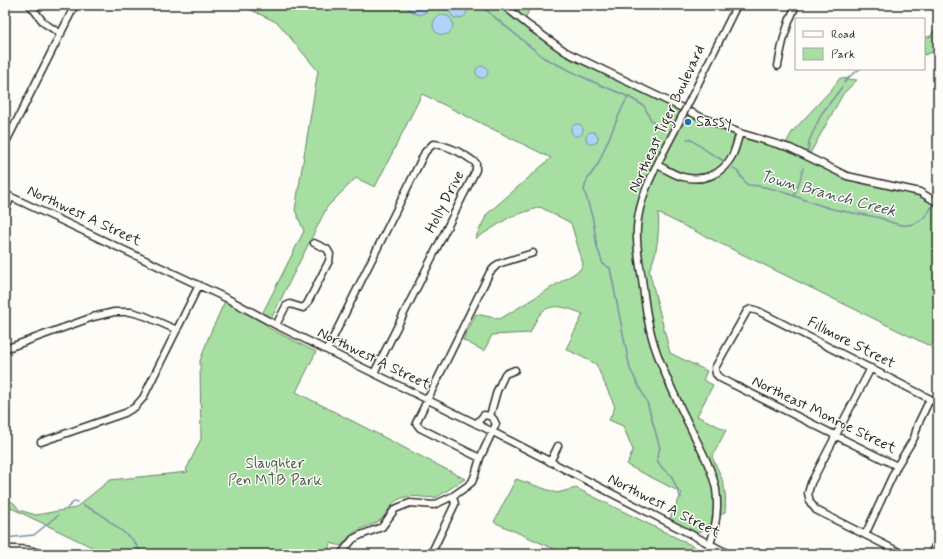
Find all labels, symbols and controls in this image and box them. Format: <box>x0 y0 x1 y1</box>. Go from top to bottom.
legend <box>795 18 925 70</box>
text: Road <box>831 27 855 43</box>
street label: Northeast Tiger Boulevard <box>624 42 711 197</box>
text: Park <box>831 47 855 63</box>
place label: Sassy <box>696 112 732 132</box>
marker: Sassy <box>683 117 693 127</box>
water label: Town Branch Creek <box>758 166 898 222</box>
street label: Holly Drive <box>421 167 469 237</box>
street label: Northwest A Street <box>24 181 144 251</box>
street label: Fillmore Street <box>804 312 898 374</box>
street label: Northwest A Street <box>314 323 434 395</box>
street label: Northeast Monroe Street <box>748 371 900 459</box>
park label: Slaughter Pen MTB Park <box>228 454 323 491</box>
street label: Northwest A Street <box>604 469 724 543</box>

